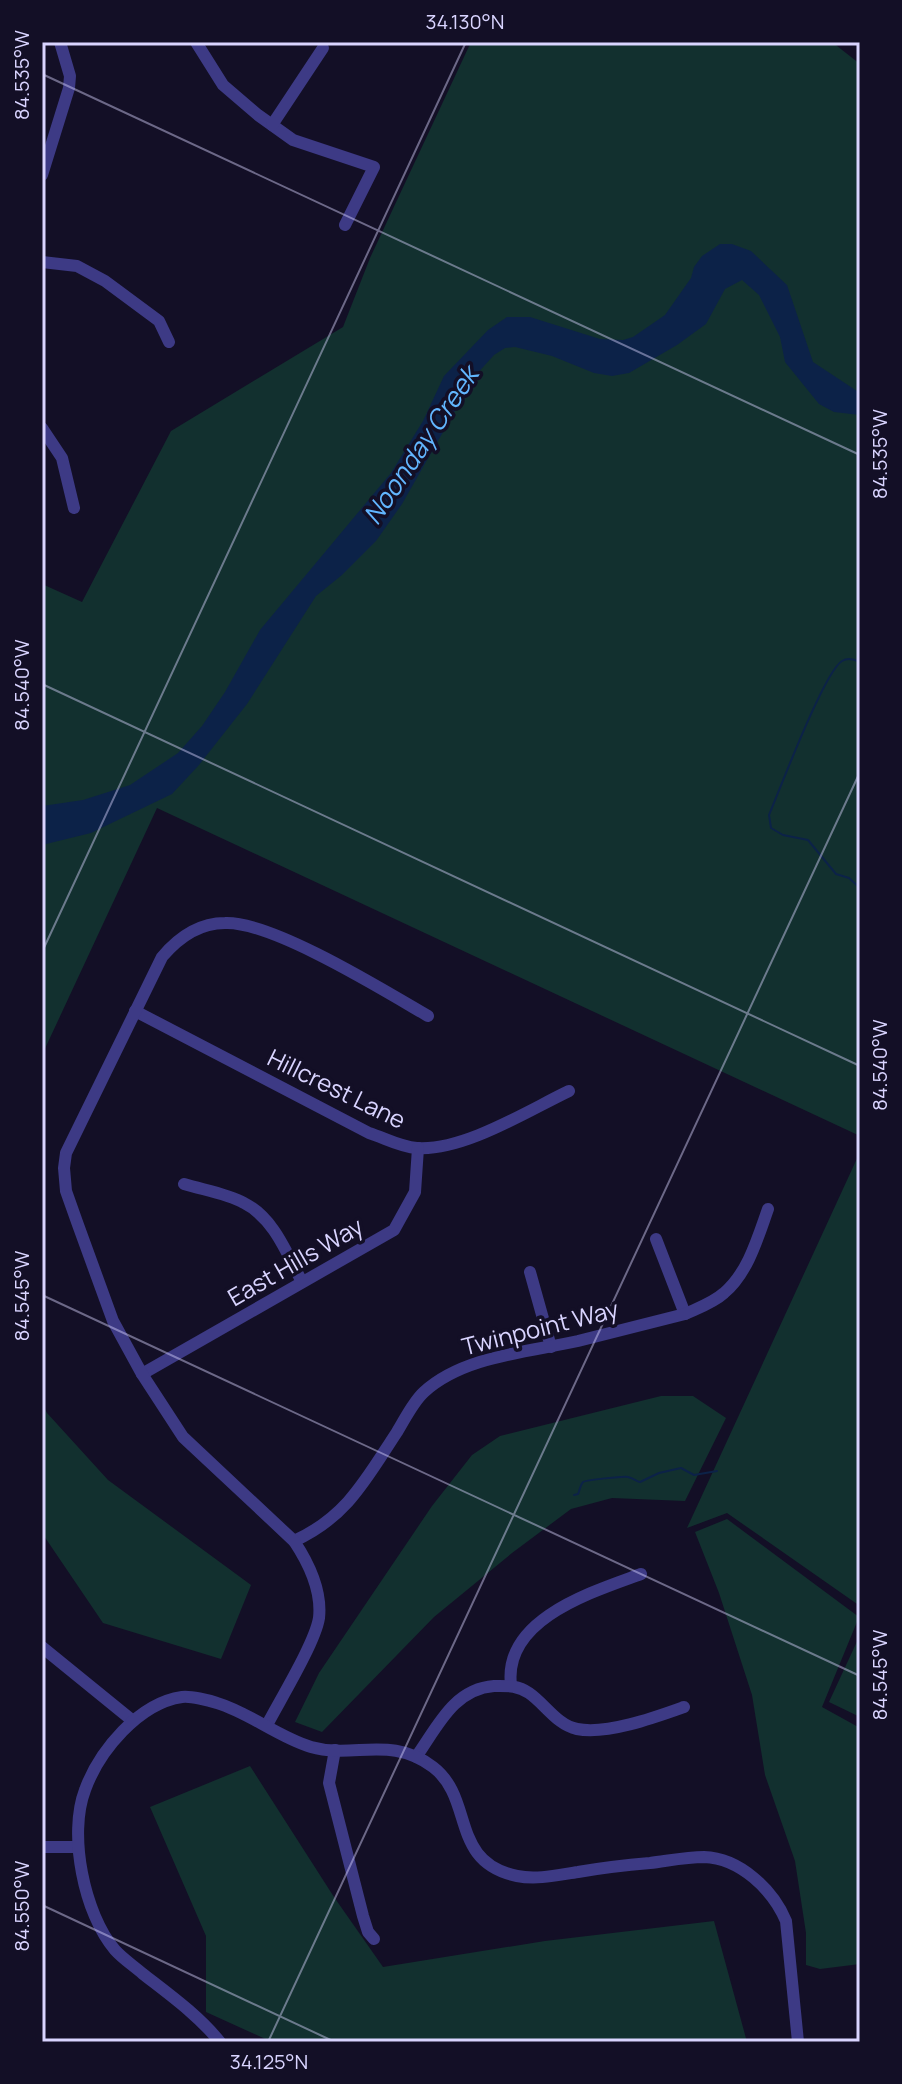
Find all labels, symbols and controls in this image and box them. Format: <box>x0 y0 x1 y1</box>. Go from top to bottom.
text: 34.130°N <box>426 8 504 35</box>
text: 84.535°W <box>8 30 35 120</box>
water label: Noonday Creek <box>354 356 488 531</box>
text: 84.535°W <box>866 409 893 499</box>
text: 84.540°W <box>8 639 35 731</box>
text: 84.540°W <box>866 1019 893 1111</box>
street label: Hillcrest Lane <box>262 1040 412 1136</box>
street label: East Hills Way <box>221 1209 369 1313</box>
text: 84.545°W <box>8 1250 35 1341</box>
street label: Twinpoint Way <box>458 1291 622 1362</box>
text: 84.545°W <box>866 1629 893 1720</box>
text: 84.550°W <box>8 1860 35 1952</box>
text: 34.125°N <box>230 2048 308 2075</box>

